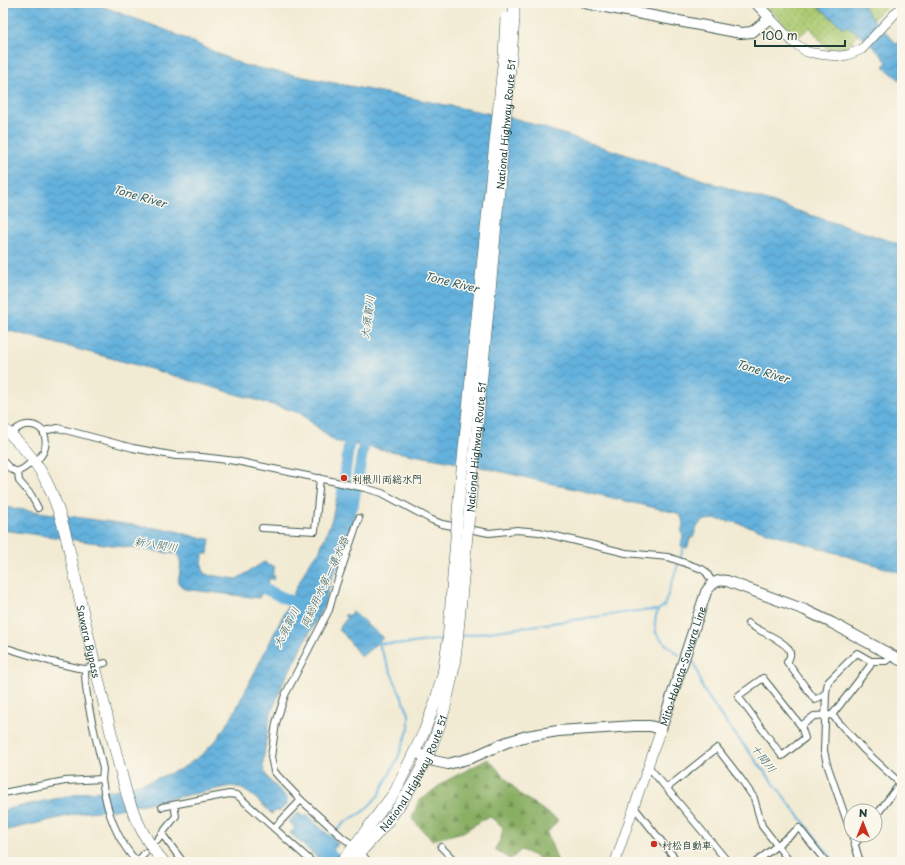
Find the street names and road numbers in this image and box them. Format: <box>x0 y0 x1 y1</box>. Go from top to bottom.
street label: National Highway Route 51 <box>492 59 518 190</box>
street label: National Highway Route 51 <box>462 381 489 513</box>
street label: Sawara Bypass <box>74 603 105 679</box>
street label: Mito-Hokota-Sawara Line <box>655 603 709 728</box>
street label: National Highway Route 51 <box>375 713 450 834</box>

